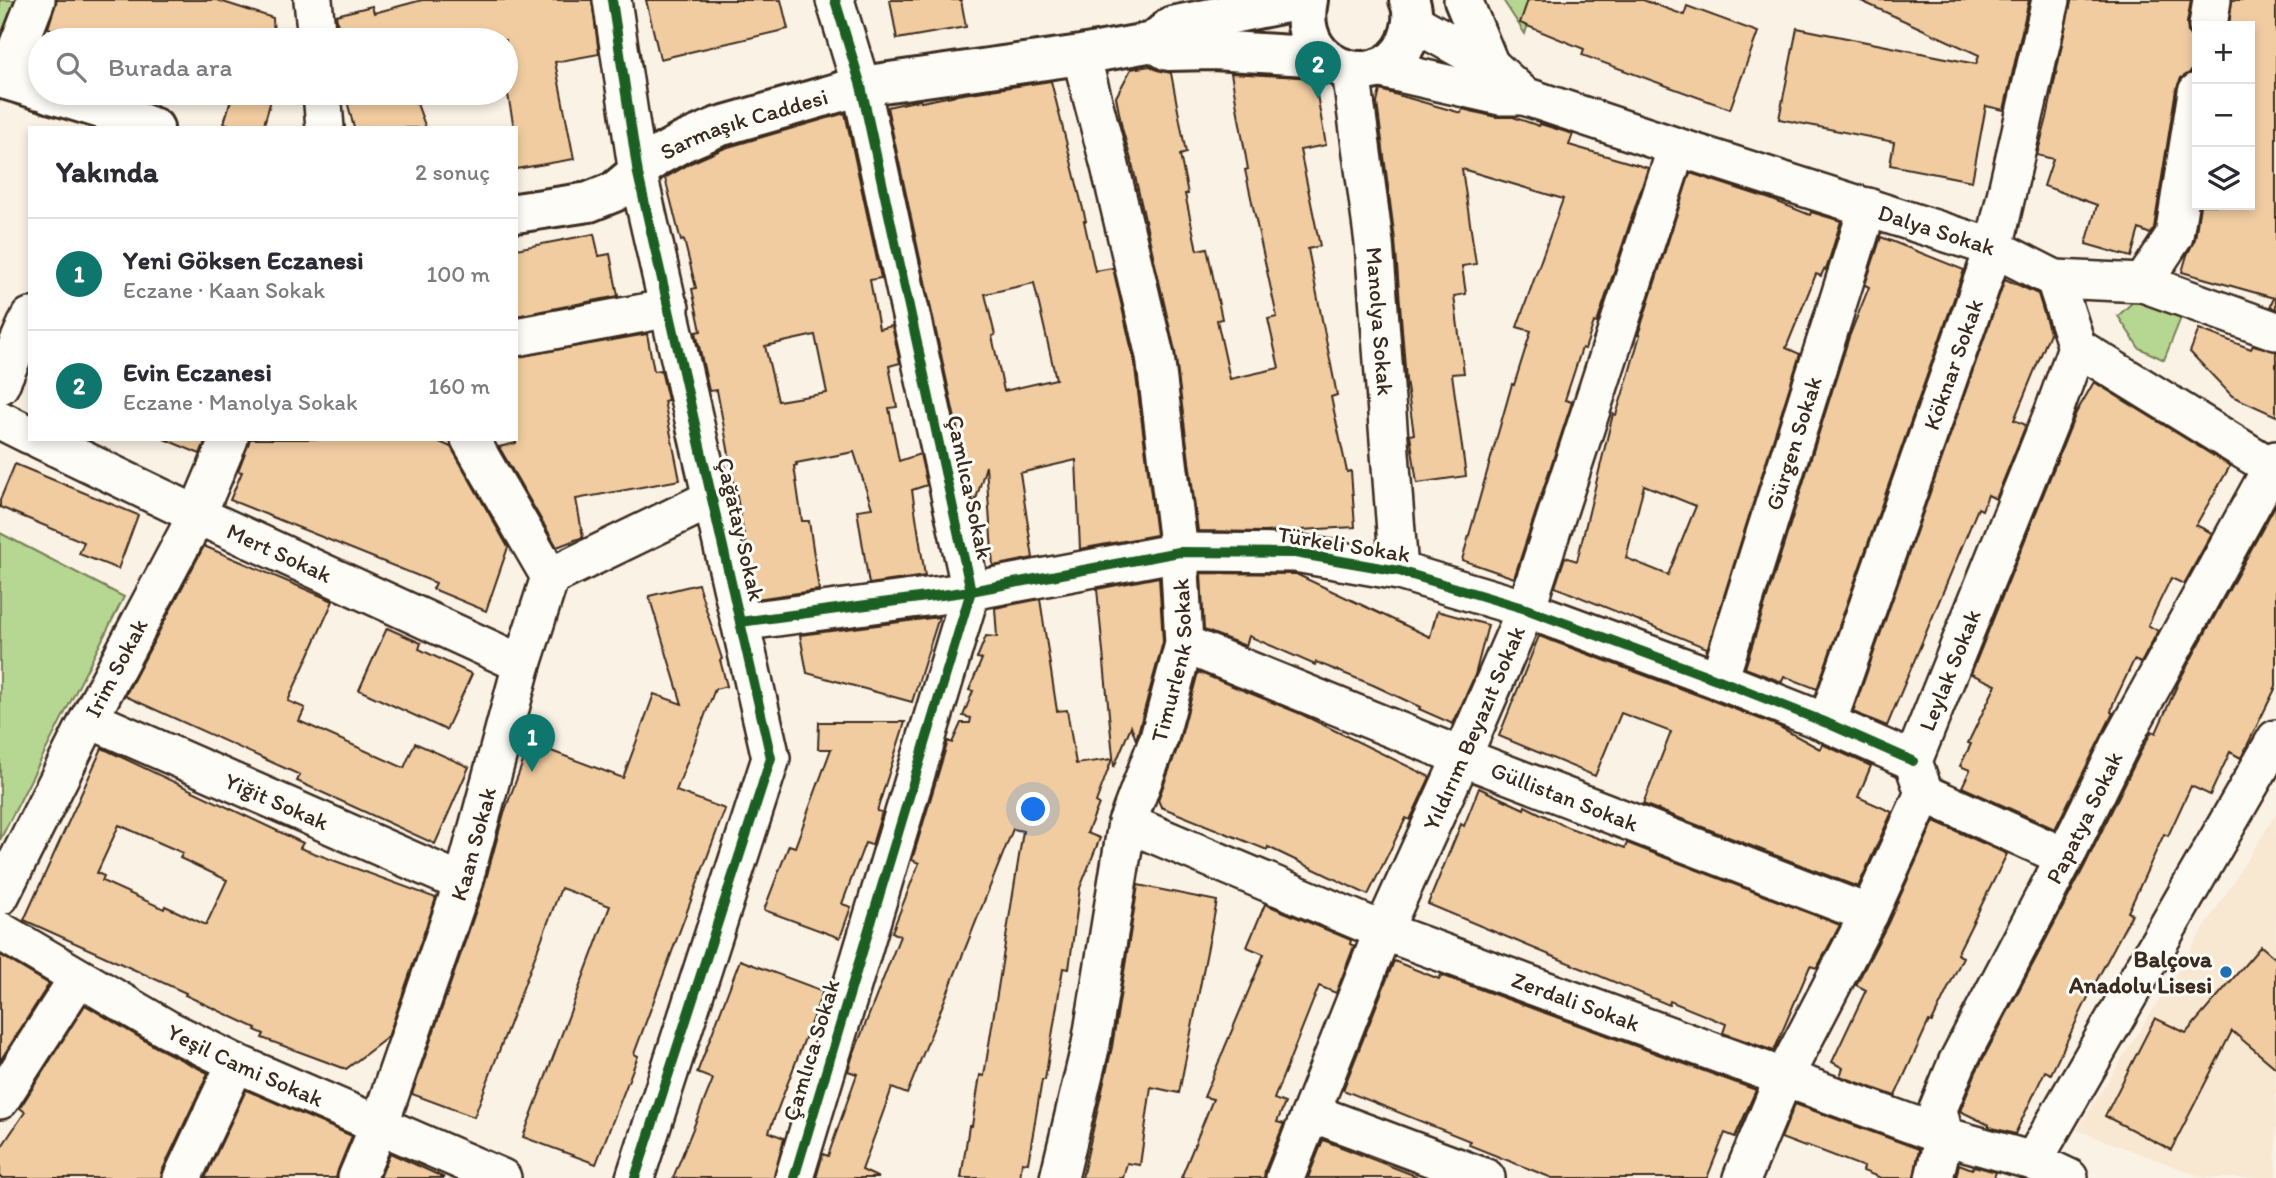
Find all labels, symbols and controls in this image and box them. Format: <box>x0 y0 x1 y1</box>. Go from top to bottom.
map controls <box>2192 21 2255 210</box>
button: + <box>2192 21 2255 84</box>
search box <box>28 28 518 105</box>
pin: 2 <box>1295 41 1341 99</box>
icon: search <box>52 48 90 86</box>
text: Burada ara <box>108 51 232 83</box>
street label: Sarmaşık Caddesi <box>655 82 831 166</box>
button: − <box>2192 84 2255 147</box>
button: layers <box>2192 147 2255 210</box>
text: Yakında <box>56 153 158 190</box>
text: 2 sonuç <box>415 158 490 186</box>
street label: Dalya Sokak <box>1875 198 1999 262</box>
text: Yeni Göksen Eczanesi <box>123 244 364 276</box>
street label: Manolya Sokak <box>1360 246 1400 397</box>
text: 1 <box>74 260 84 288</box>
text: 100 m <box>426 260 490 288</box>
text: Eczane · Kaan Sokak <box>123 276 325 304</box>
street label: Köknar Sokak <box>1917 295 1989 434</box>
text: Evin Eczanesi <box>123 356 272 388</box>
text: 2 <box>73 372 85 400</box>
text: 160 m <box>428 372 490 400</box>
street label: Gürgen Sokak <box>1759 373 1828 514</box>
text: Eczane · Manolya Sokak <box>123 388 358 416</box>
street label: Çamlıca Sokak <box>941 412 999 562</box>
street label: Çağatay Sokak <box>711 455 771 603</box>
street label: Mert Sokak <box>223 517 336 589</box>
street label: Türkeli Sokak <box>1276 520 1412 568</box>
street label: Timurlenk Sokak <box>1144 578 1198 745</box>
street label: Leylak Sokak <box>1913 605 1987 735</box>
street label: Irim Sokak <box>79 614 154 722</box>
street label: Yıldırım Beyazıt Sokak <box>1417 622 1531 835</box>
pin: 1 <box>509 714 555 772</box>
street label: Papatya Sokak <box>2039 747 2129 889</box>
street label: Güllistan Sokak <box>1487 755 1642 838</box>
street label: Yiğit Sokak <box>220 766 333 836</box>
street label: Kaan Sokak <box>444 784 502 904</box>
your location <box>1016 792 1050 826</box>
place label: Balçova Anadolu Lisesi <box>2068 945 2213 999</box>
marker: Balçova Anadolu Lisesi <box>2218 964 2234 980</box>
street label: Zerdali Sokak <box>1508 965 1644 1038</box>
street label: Çamlıca Sokak <box>776 976 846 1124</box>
street label: Yeşil Cami Sokak <box>163 1017 328 1113</box>

